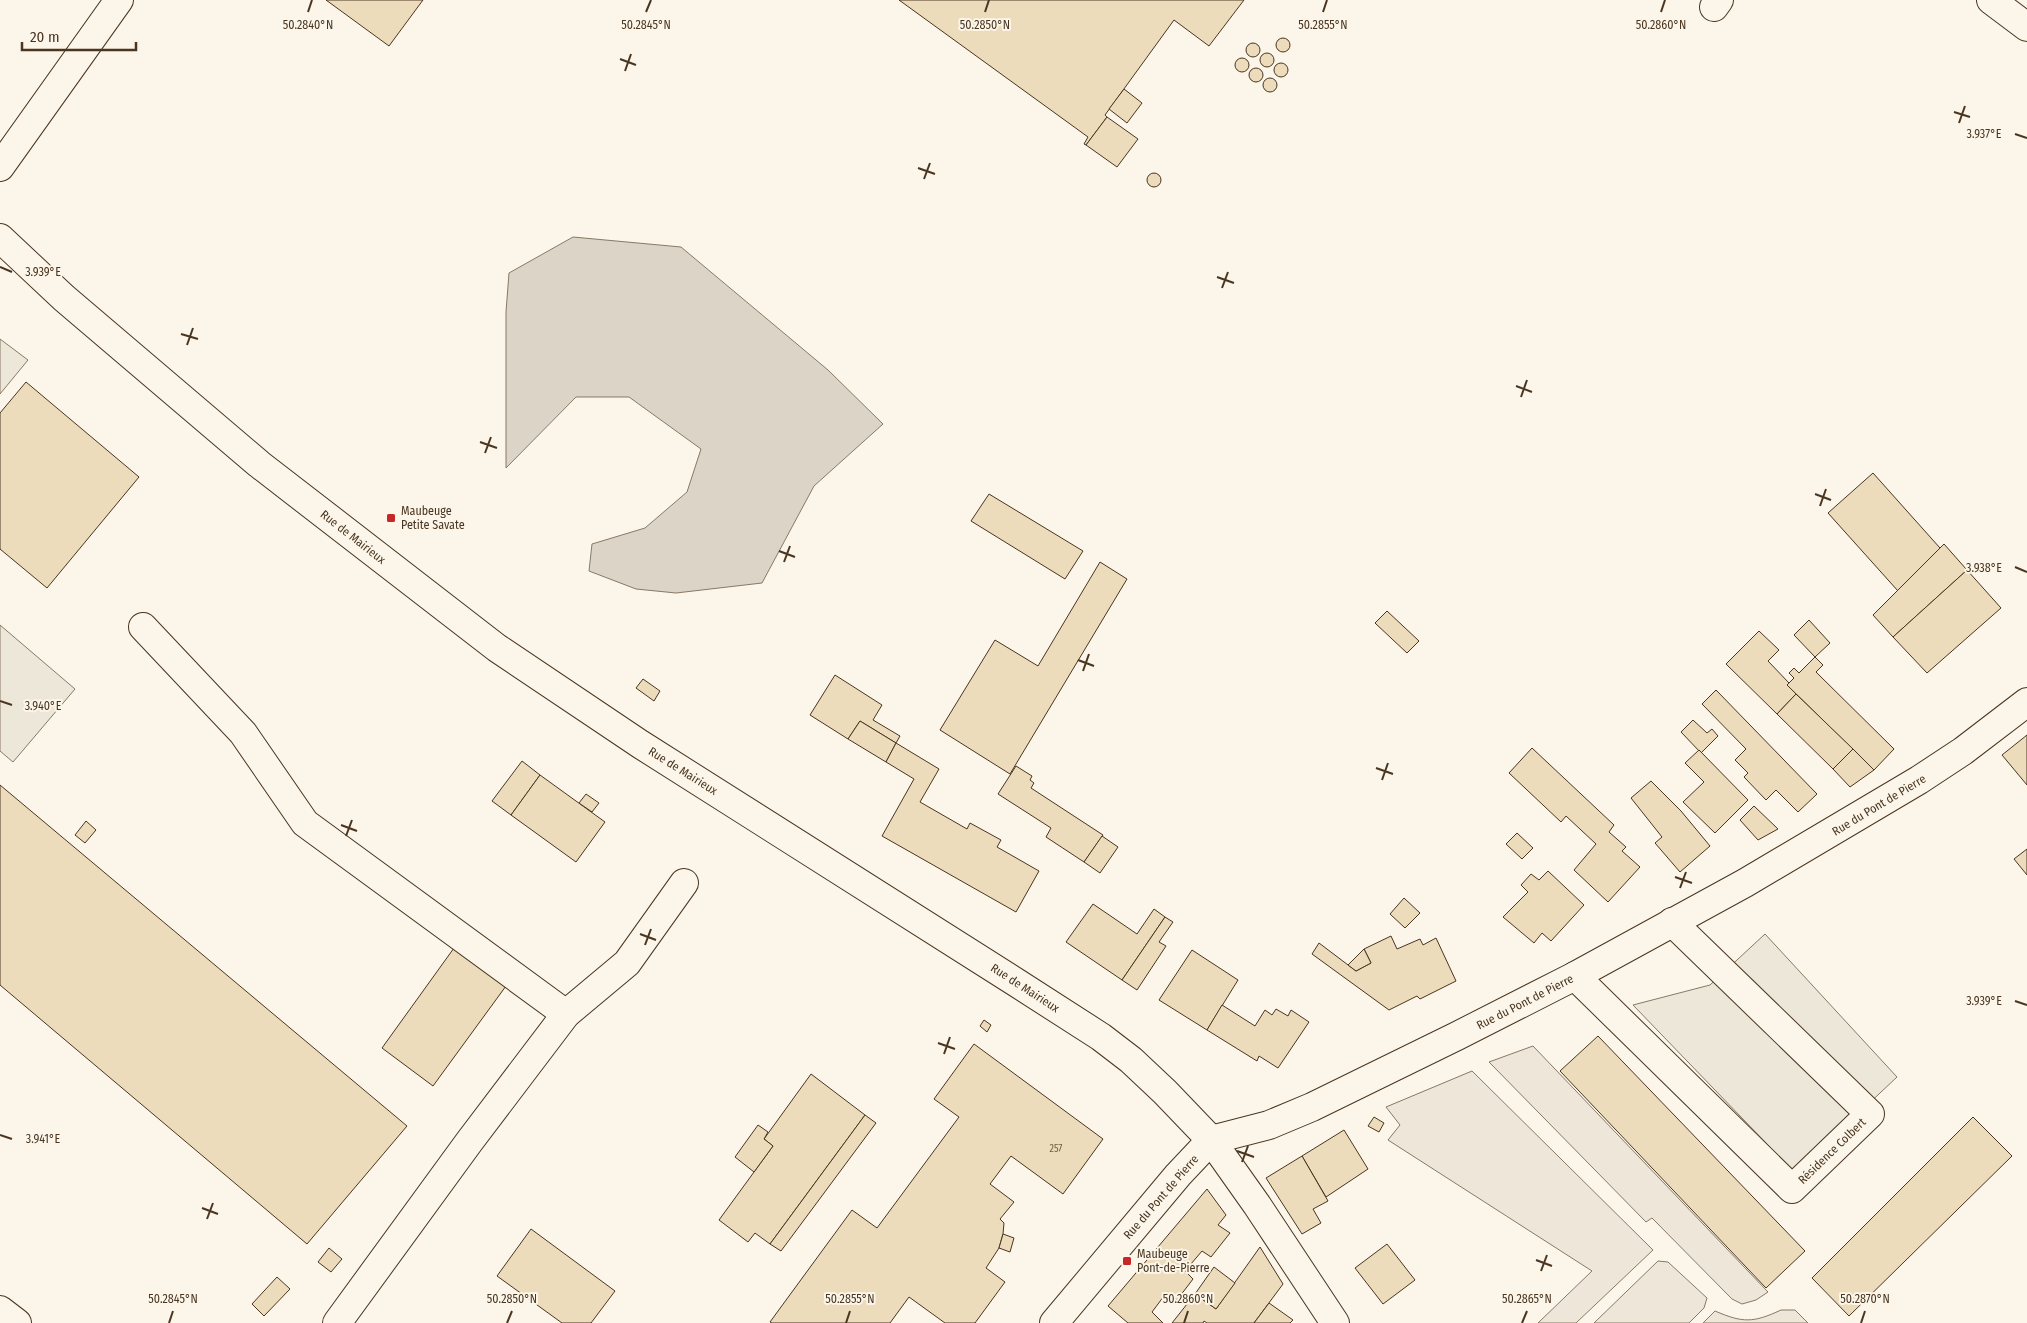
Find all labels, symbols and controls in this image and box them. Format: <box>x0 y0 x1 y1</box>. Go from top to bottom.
text: 50.2840°N <box>283 18 333 32</box>
text: 50.2845°N <box>621 18 671 32</box>
text: 50.2850°N <box>960 18 1010 32</box>
text: 50.2855°N <box>1298 18 1348 32</box>
text: 50.2860°N <box>1636 18 1686 32</box>
scale bar <box>22 20 136 52</box>
text: 20 m <box>30 28 60 46</box>
text: 3.937°E <box>1967 127 2002 141</box>
text: 3.939°E <box>25 265 61 279</box>
place label: Maubeuge Petite Savate <box>401 504 465 532</box>
street label: Rue de Mairieux <box>318 507 389 567</box>
marker: Maubeuge Petite Savate <box>385 512 397 524</box>
text: 3.938°E <box>1966 561 2002 575</box>
text: 3.940°E <box>25 699 62 713</box>
street label: Rue de Mairieux <box>646 744 721 798</box>
street label: Rue du Pont de Pierre <box>1830 771 1928 838</box>
street label: Rue de Mairieux <box>988 961 1062 1016</box>
street label: Rue du Pont de Pierre <box>1474 971 1576 1032</box>
text: 3.939°E <box>1966 994 2002 1008</box>
street label: Résidence Colbert <box>1795 1115 1869 1187</box>
text: 3.941°E <box>26 1132 61 1146</box>
house number: 257 <box>1050 1143 1062 1155</box>
street label: Rue du Pont de Pierre <box>1121 1152 1201 1242</box>
place label: Maubeuge Pont-de-Pierre <box>1137 1247 1209 1275</box>
marker: Maubeuge Pont-de-Pierre <box>1121 1255 1133 1267</box>
text: 50.2845°N <box>148 1292 198 1306</box>
text: 50.2850°N <box>487 1292 537 1306</box>
text: 50.2855°N <box>825 1292 875 1306</box>
text: 50.2860°N <box>1163 1292 1213 1306</box>
text: 50.2865°N <box>1502 1292 1552 1306</box>
text: 50.2870°N <box>1840 1292 1890 1306</box>

